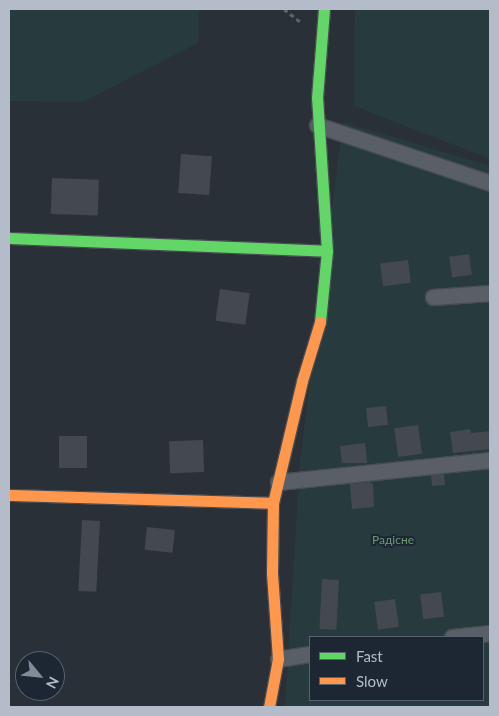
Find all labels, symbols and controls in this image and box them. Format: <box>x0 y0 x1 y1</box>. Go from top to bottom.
park label: Радісне <box>372 533 414 547</box>
legend <box>309 636 484 701</box>
text: Fast <box>356 647 383 665</box>
north arrow <box>15 651 65 701</box>
text: Slow <box>356 672 388 690</box>
text: N <box>43 674 63 692</box>

